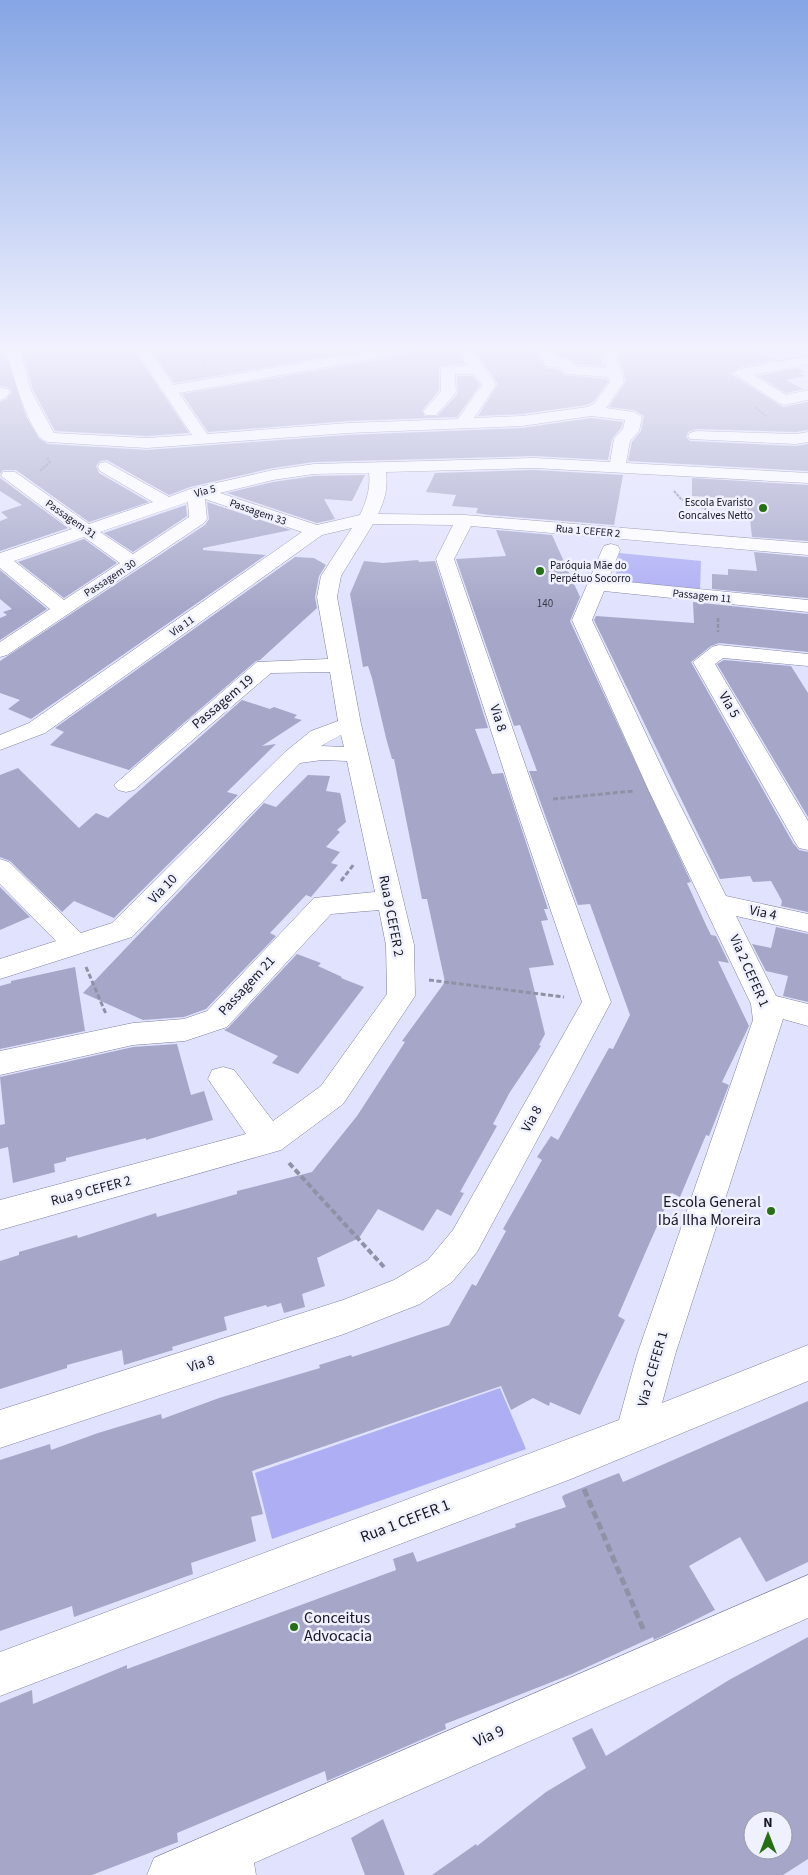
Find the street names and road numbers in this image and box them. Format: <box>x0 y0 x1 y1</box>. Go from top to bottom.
street label: Via 5 <box>193 481 217 501</box>
street label: Passagem 33 <box>228 495 288 529</box>
street label: Passagem 31 <box>42 496 100 542</box>
street label: Rua 1 CEFER 2 <box>555 521 621 541</box>
street label: Passagem 30 <box>81 556 139 600</box>
street label: Passagem 11 <box>672 585 732 607</box>
street label: Via 11 <box>167 612 197 640</box>
street label: Passagem 19 <box>188 670 258 734</box>
street label: Via 5 <box>713 688 745 722</box>
street label: Via 8 <box>484 702 512 734</box>
street label: Via 10 <box>144 870 182 908</box>
street label: Rua 9 CEFER 2 <box>373 874 409 958</box>
street label: Via 4 <box>747 900 779 926</box>
street label: Via 2 CEFER 1 <box>724 931 774 1011</box>
street label: Passagem 21 <box>214 952 280 1020</box>
street label: Via 8 <box>517 1102 547 1136</box>
street label: Rua 9 CEFER 2 <box>49 1171 134 1211</box>
street label: Via 2 CEFER 1 <box>633 1329 673 1409</box>
street label: Via 8 <box>185 1350 217 1378</box>
street label: Rua 1 CEFER 1 <box>357 1494 453 1548</box>
street label: Via 9 <box>470 1720 508 1752</box>

